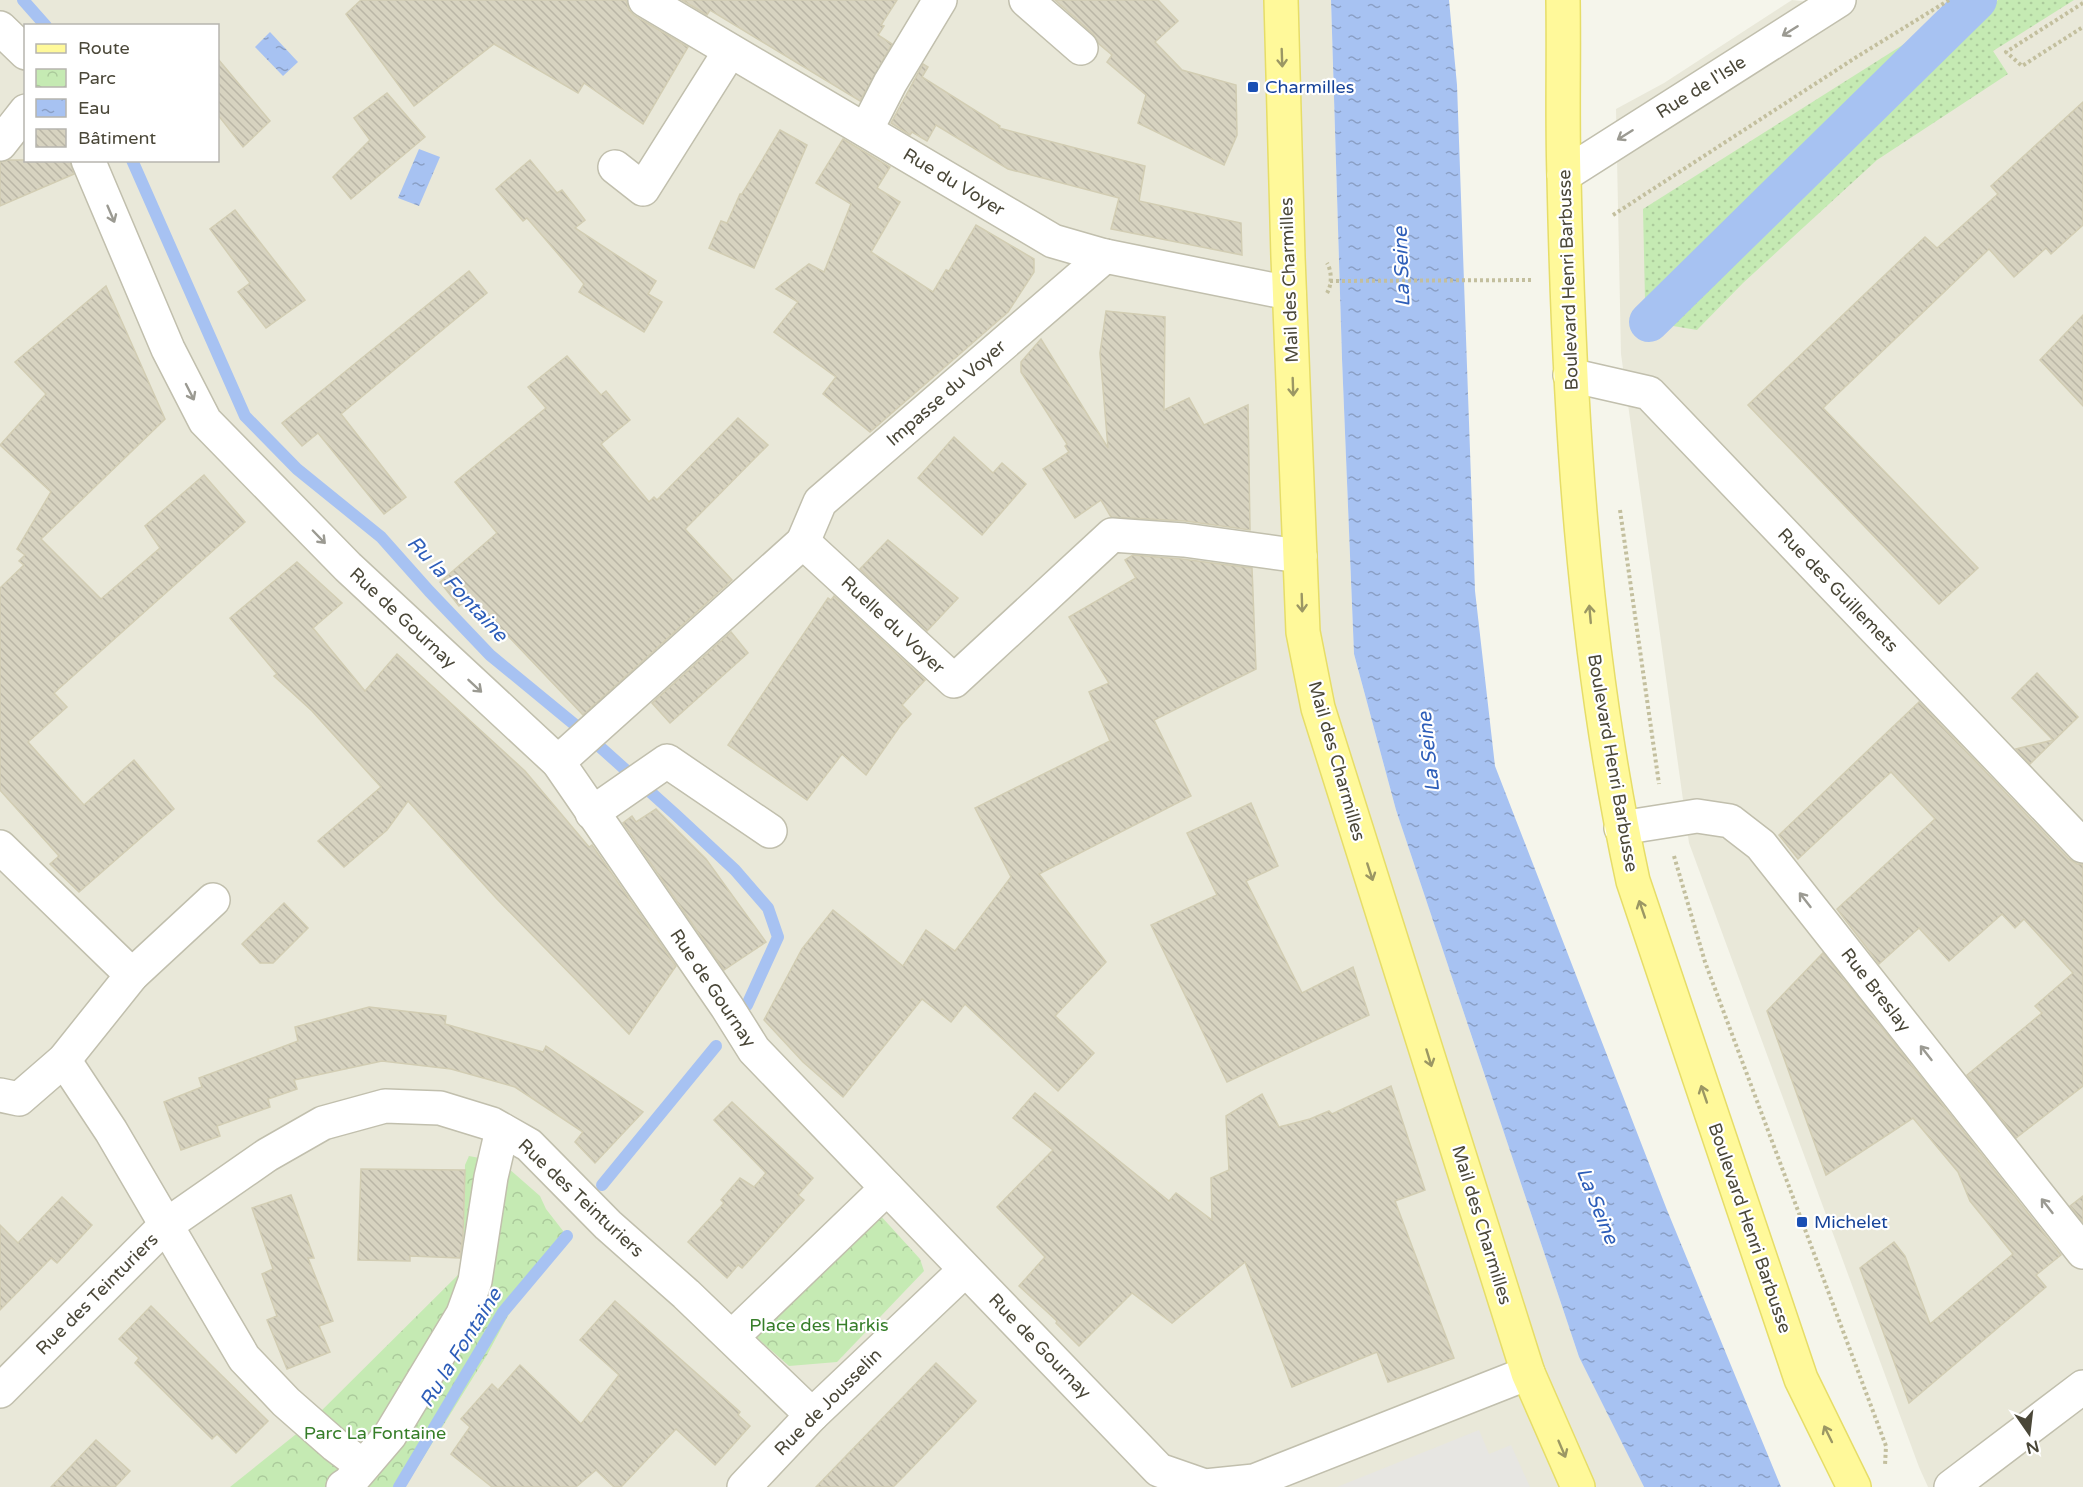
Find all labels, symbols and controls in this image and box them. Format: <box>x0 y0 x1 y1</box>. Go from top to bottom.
legend <box>24 24 219 162</box>
one-way arrow <box>1782 26 1799 38</box>
text: Route <box>78 37 130 59</box>
one-way arrow <box>1277 48 1288 68</box>
street label: Rue de l'Isle <box>1652 51 1750 123</box>
text: Parc <box>78 67 116 89</box>
place label: Charmilles <box>1265 76 1354 98</box>
marker: Charmilles <box>1246 80 1260 94</box>
text: Eau <box>78 97 110 119</box>
text: Bâtiment <box>78 127 156 149</box>
one-way arrow <box>1617 130 1634 142</box>
street label: Rue du Voyer <box>899 143 1009 221</box>
street label: Boulevard Henri Barbusse <box>1553 169 1583 391</box>
street label: Mail des Charmilles <box>1275 197 1303 363</box>
one-way arrow <box>106 205 117 223</box>
water label: La Seine <box>1389 225 1415 307</box>
street label: Impasse du Voyer <box>882 335 1010 451</box>
one-way arrow <box>1288 377 1299 397</box>
one-way arrow <box>185 383 197 401</box>
street label: Rue des Guillemets <box>1773 523 1903 657</box>
one-way arrow <box>311 530 326 545</box>
water label: Ru la Fontaine <box>402 531 513 648</box>
street label: Rue de Gournay <box>345 563 461 673</box>
street label: Ruelle du Voyer <box>837 571 949 679</box>
one-way arrow <box>1296 592 1307 612</box>
one-way arrow <box>1584 604 1595 624</box>
street label: Boulevard Henri Barbusse <box>1583 652 1643 874</box>
one-way arrow <box>468 679 483 693</box>
street label: Mail des Charmilles <box>1304 679 1370 843</box>
water label: La Seine <box>1413 709 1445 793</box>
one-way arrow <box>1366 862 1377 881</box>
one-way arrow <box>1798 892 1811 908</box>
one-way arrow <box>1636 900 1647 919</box>
street label: Rue de Gournay <box>665 925 761 1052</box>
street label: Rue Breslay <box>1836 944 1916 1037</box>
one-way arrow <box>1919 1045 1932 1061</box>
one-way arrow <box>1424 1048 1435 1067</box>
one-way arrow <box>1698 1085 1709 1103</box>
street label: Boulevard Henri Barbusse <box>1704 1120 1796 1336</box>
street label: Rue des Teinturiers <box>514 1134 648 1262</box>
street label: Mail des Charmilles <box>1447 1143 1517 1307</box>
water label: La Seine <box>1571 1164 1624 1249</box>
one-way arrow <box>2040 1198 2053 1214</box>
place label: Michelet <box>1814 1211 1888 1233</box>
marker: Michelet <box>1795 1215 1809 1229</box>
street label: Rue des Teinturiers <box>31 1228 163 1360</box>
water label: Ru la Fontaine <box>415 1283 508 1412</box>
street label: Rue de Gournay <box>984 1289 1096 1403</box>
park label: Place des Harkis <box>749 1314 889 1336</box>
street label: Rue de Jousselin <box>770 1344 886 1460</box>
north arrow <box>1999 1403 2059 1463</box>
park label: Parc La Fontaine <box>304 1422 446 1444</box>
one-way arrow <box>1821 1426 1833 1444</box>
text: N <box>2024 1435 2041 1458</box>
one-way arrow <box>1556 1440 1568 1458</box>

